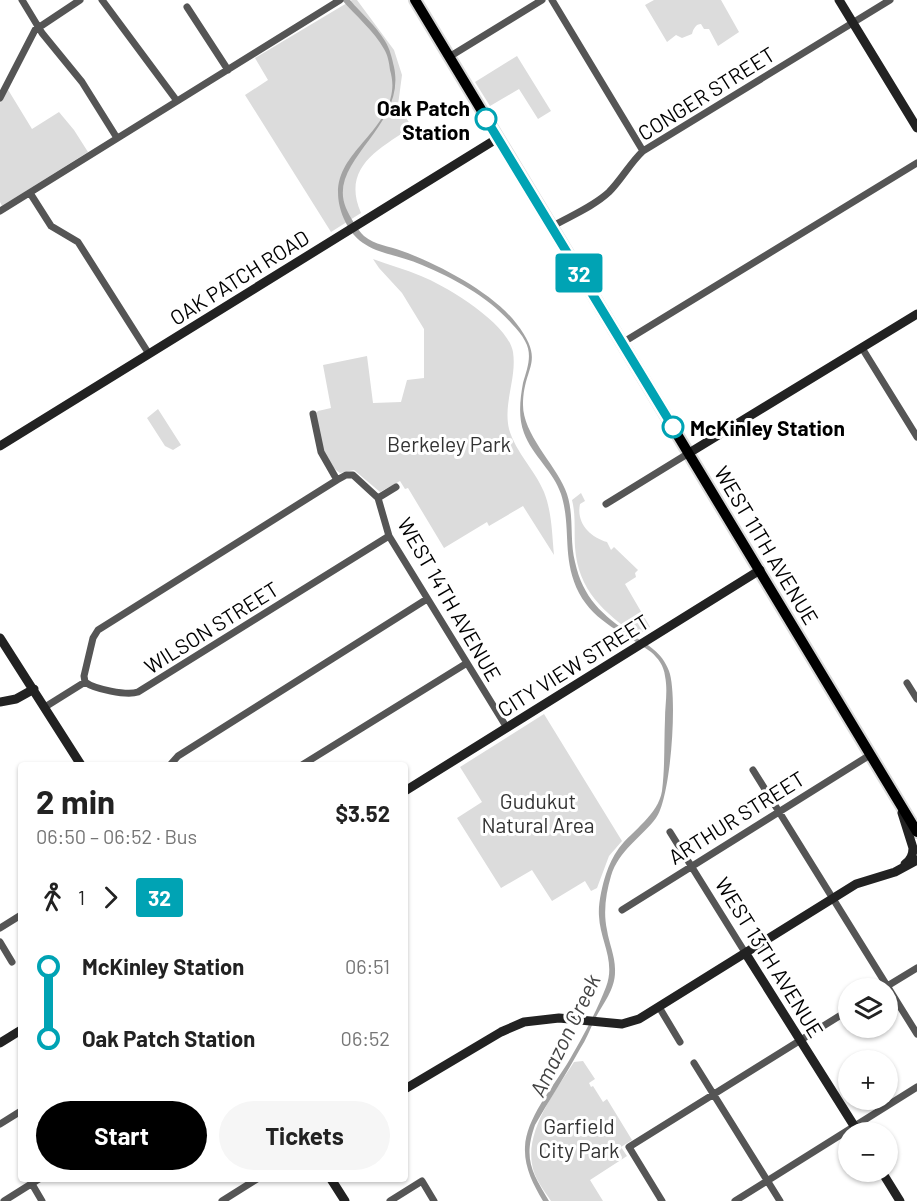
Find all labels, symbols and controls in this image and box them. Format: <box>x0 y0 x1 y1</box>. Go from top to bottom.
street label: CONGER STREET <box>633 41 779 145</box>
place label: Oak Patch Station <box>377 95 470 144</box>
marker: Oak Patch Station <box>475 108 497 130</box>
street label: OAK PATCH ROAD <box>165 224 313 330</box>
line badge: 32 <box>552 254 606 292</box>
text: 32 <box>567 261 591 286</box>
place label: McKinley Station <box>690 415 845 440</box>
marker: McKinley Station <box>662 416 684 438</box>
park label: Berkeley Park <box>387 431 511 456</box>
street label: WEST 11TH AVENUE <box>710 461 824 629</box>
street label: WEST 14TH AVENUE <box>393 513 507 685</box>
street label: WILSON STREET <box>139 576 283 678</box>
street label: CITY VIEW STREET <box>493 608 653 722</box>
street label: ARTHUR STREET <box>663 765 809 869</box>
text: 2 min <box>36 781 115 821</box>
park label: Gudukut Natural Area <box>481 788 595 837</box>
text: $3.52 <box>335 800 390 826</box>
text: 06:50 – 06:52 · Bus <box>36 824 197 848</box>
street label: WEST 13TH AVENUE <box>711 872 829 1042</box>
icon: walk <box>36 881 69 914</box>
icon: forward <box>94 881 127 914</box>
text: 1 <box>78 885 85 909</box>
text: 32 <box>148 885 171 910</box>
text: McKinley Station <box>82 953 244 979</box>
text: 06:51 <box>345 954 390 978</box>
water label: Amazon Creek <box>523 969 605 1101</box>
map controls <box>838 978 898 1182</box>
button: layers <box>838 978 898 1038</box>
text: Oak Patch Station <box>82 1025 255 1051</box>
text: 06:52 <box>341 1026 390 1050</box>
button: + <box>838 1050 898 1110</box>
button: Start <box>36 1101 207 1170</box>
button: Tickets <box>219 1101 390 1170</box>
park label: Garfield City Park <box>539 1113 619 1162</box>
button: − <box>838 1122 898 1182</box>

